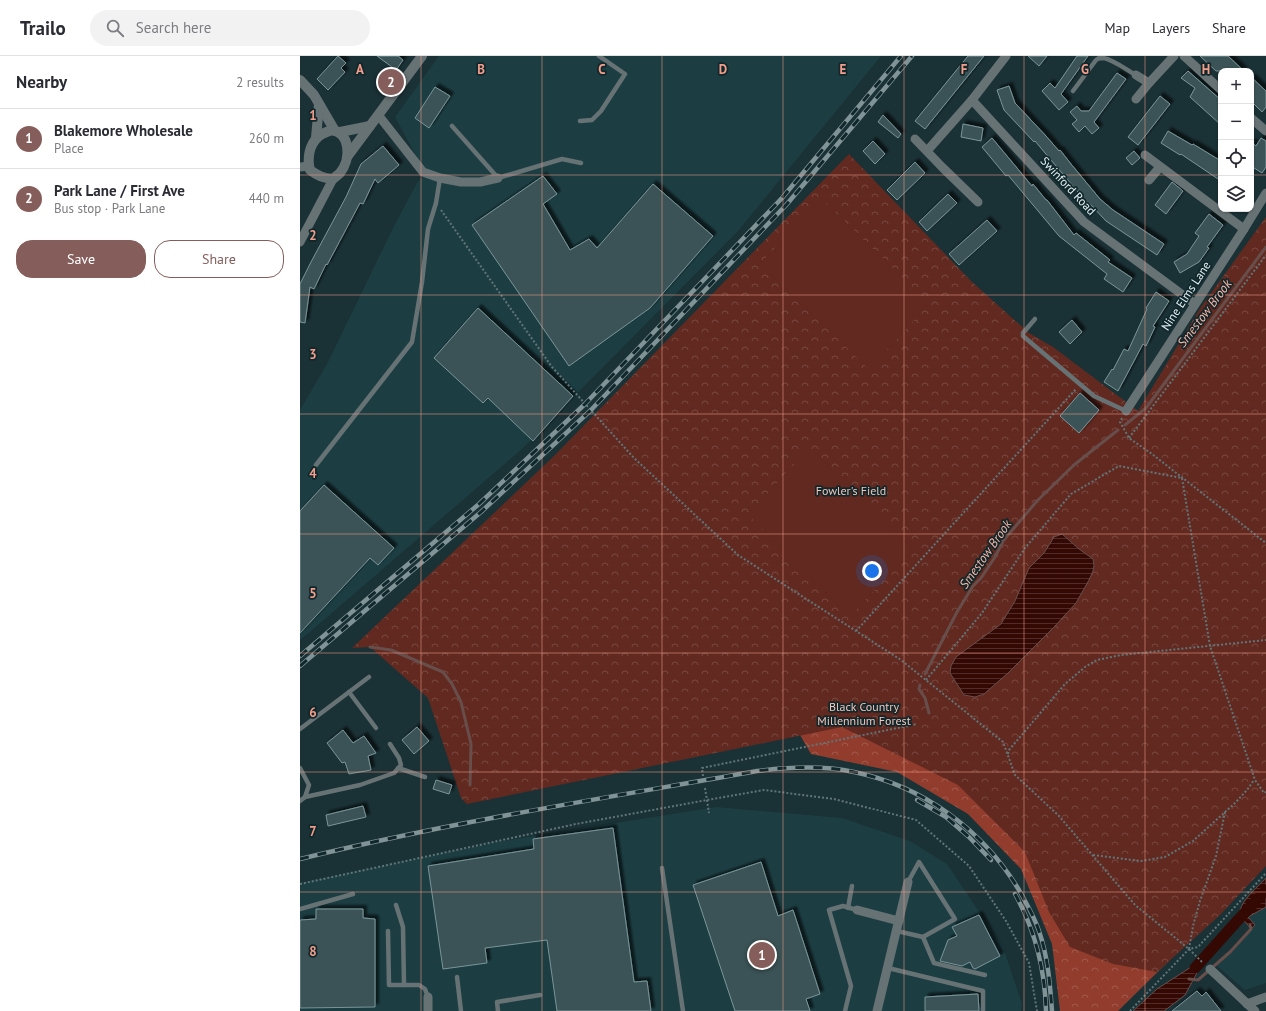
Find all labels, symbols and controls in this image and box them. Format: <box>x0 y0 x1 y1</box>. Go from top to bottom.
search box <box>90 10 370 46</box>
text: Trailo <box>20 16 66 40</box>
icon: search <box>104 17 126 39</box>
text: Search here <box>136 18 211 37</box>
text: Map <box>1104 19 1130 37</box>
text: Layers <box>1152 19 1190 37</box>
text: Share <box>1212 19 1246 37</box>
text: A <box>356 61 364 78</box>
text: B <box>477 61 485 78</box>
text: C <box>598 61 606 78</box>
text: D <box>719 61 727 78</box>
text: E <box>840 61 847 78</box>
text: F <box>961 61 968 78</box>
text: G <box>1081 61 1089 78</box>
text: H <box>1202 61 1210 78</box>
pin: 2 <box>378 67 404 97</box>
map controls <box>1218 68 1254 212</box>
button: + <box>1218 68 1254 104</box>
text: Nearby <box>16 71 67 93</box>
text: 2 results <box>236 74 284 91</box>
button: − <box>1218 104 1254 140</box>
text: 1 <box>309 107 317 124</box>
text: Blakemore Wholesale <box>54 121 193 140</box>
text: 1 <box>25 130 33 147</box>
text: 260 m <box>249 130 284 147</box>
text: Place <box>54 140 84 157</box>
button: locate <box>1218 140 1254 176</box>
street label: Swinford Road <box>1038 153 1099 218</box>
button: layers <box>1218 176 1254 212</box>
text: Park Lane / First Ave <box>54 181 185 200</box>
text: 2 <box>25 190 33 207</box>
text: 440 m <box>249 190 284 207</box>
text: Bus stop · Park Lane <box>54 200 165 217</box>
text: 2 <box>309 227 317 244</box>
button: Save <box>16 240 146 278</box>
button: Share <box>154 240 284 278</box>
street label: Nine Elms Lane <box>1158 258 1214 333</box>
water label: Smestow Brook <box>1173 275 1236 351</box>
text: 3 <box>309 346 317 363</box>
text: 4 <box>309 465 317 482</box>
park label: Fowler's Field <box>816 483 886 498</box>
water label: Smestow Brook <box>955 515 1016 592</box>
your location <box>862 561 882 581</box>
text: 5 <box>309 585 317 602</box>
park label: Black Country Millennium Forest <box>817 699 911 728</box>
text: 6 <box>309 704 317 721</box>
text: 7 <box>309 823 317 840</box>
pin: 1 <box>749 940 775 970</box>
text: 8 <box>309 943 317 960</box>

